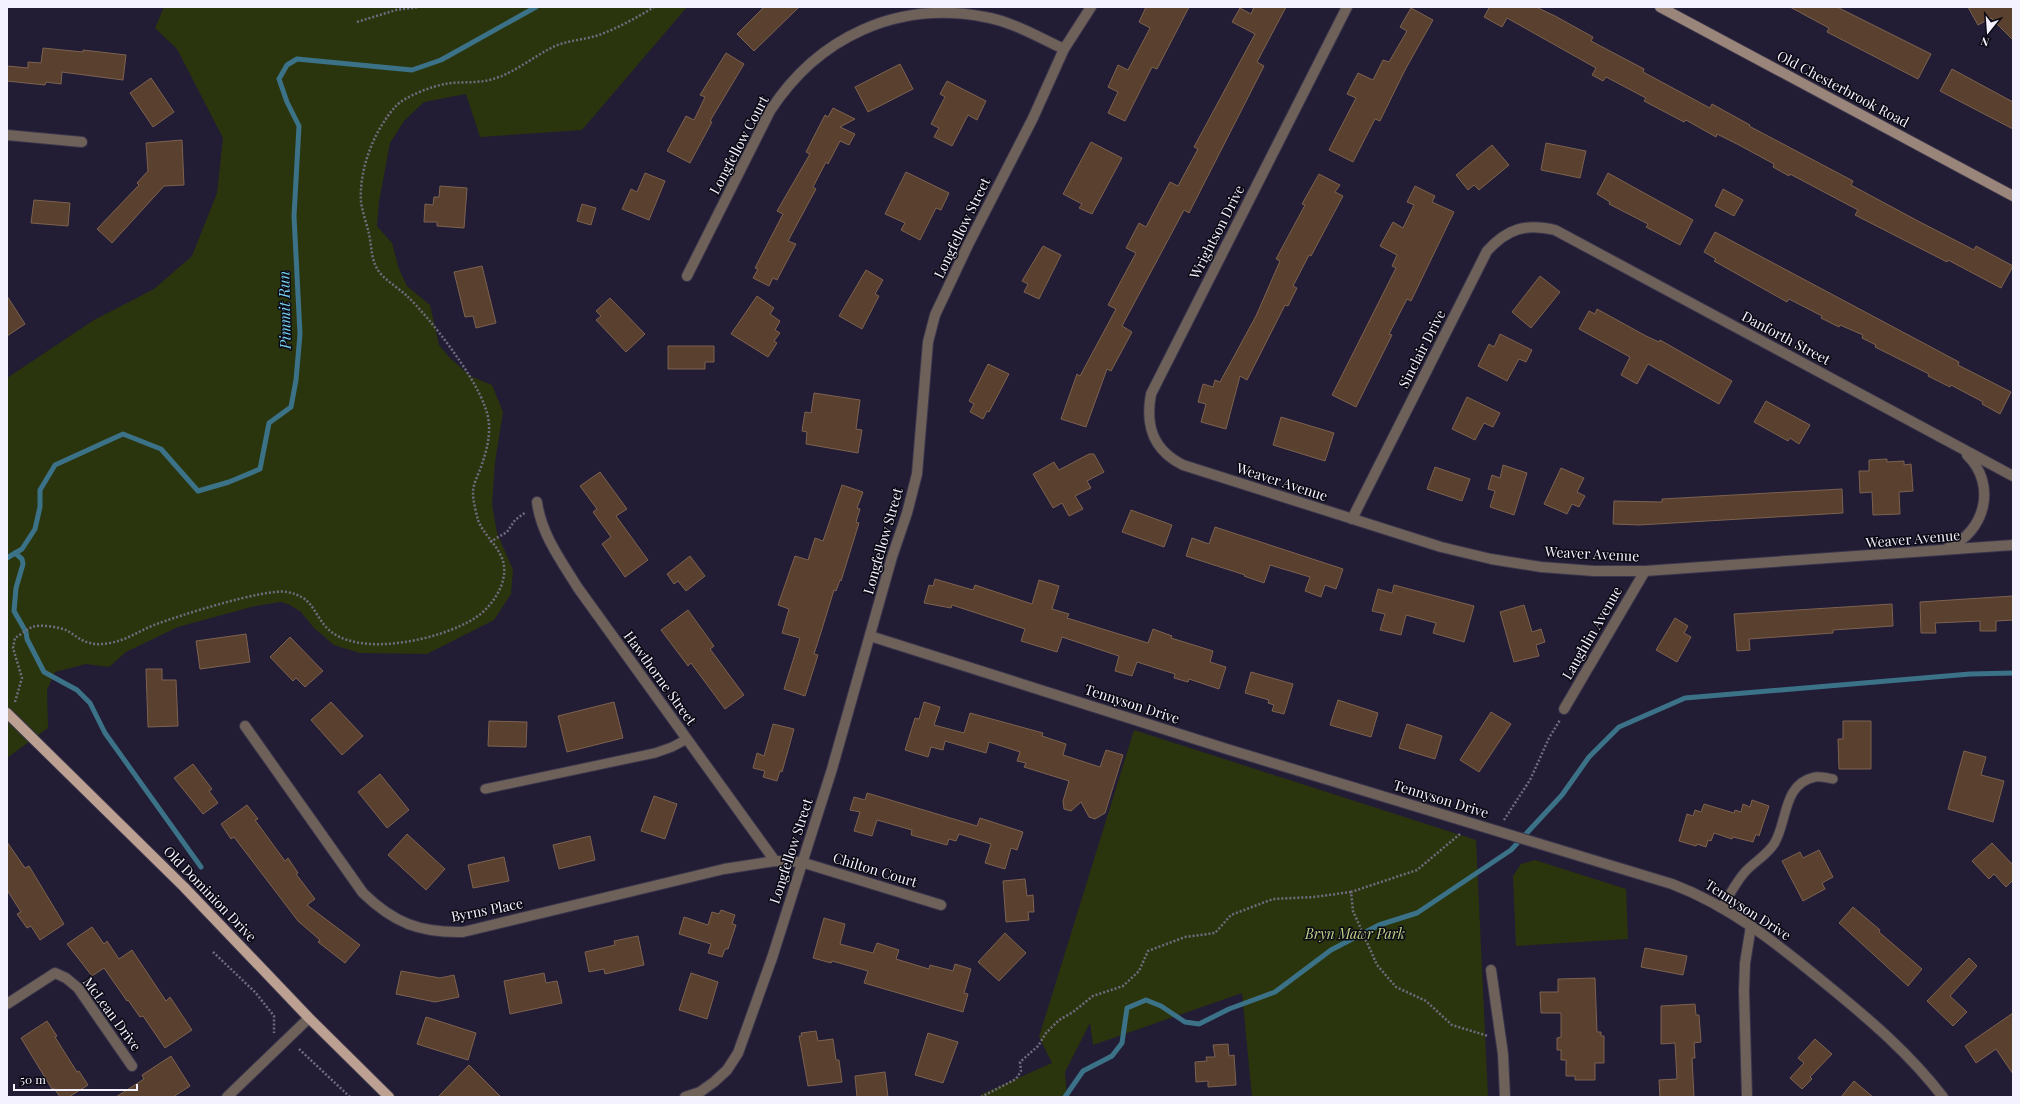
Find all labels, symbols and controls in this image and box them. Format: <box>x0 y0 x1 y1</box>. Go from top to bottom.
north arrow <box>1968 12 2008 52</box>
text: N <box>1979 34 1991 50</box>
street label: Old Chesterbrook Road <box>1774 46 1913 131</box>
street label: Longfellow Court <box>705 91 773 197</box>
street label: Longfellow Street <box>929 173 995 281</box>
street label: Wrightson Drive <box>1184 182 1248 283</box>
water label: Pimmit Run <box>273 271 295 350</box>
street label: Sinclair Drive <box>1394 306 1449 391</box>
street label: Danforth Street <box>1739 306 1835 369</box>
street label: Weaver Avenue <box>1233 458 1330 505</box>
street label: Longfellow Street <box>858 484 907 596</box>
street label: Weaver Avenue <box>1864 525 1961 552</box>
street label: Weaver Avenue <box>1543 541 1640 565</box>
street label: Laughlin Avenue <box>1557 583 1626 683</box>
street label: Hawthorne Street <box>620 627 702 729</box>
street label: Tennyson Drive <box>1082 679 1182 728</box>
street label: Tennyson Drive <box>1391 775 1491 822</box>
street label: Longfellow Street <box>765 795 817 906</box>
street label: Old Dominion Drive <box>160 842 261 946</box>
street label: Chilton Court <box>831 848 921 892</box>
street label: Tennyson Drive <box>1702 875 1795 944</box>
street label: Byrns Place <box>449 893 524 926</box>
park label: Bryn Mawr Park <box>1304 924 1405 943</box>
street label: McLean Drive <box>79 973 146 1055</box>
scale bar <box>14 1066 137 1092</box>
text: 50 m <box>20 1071 46 1087</box>

